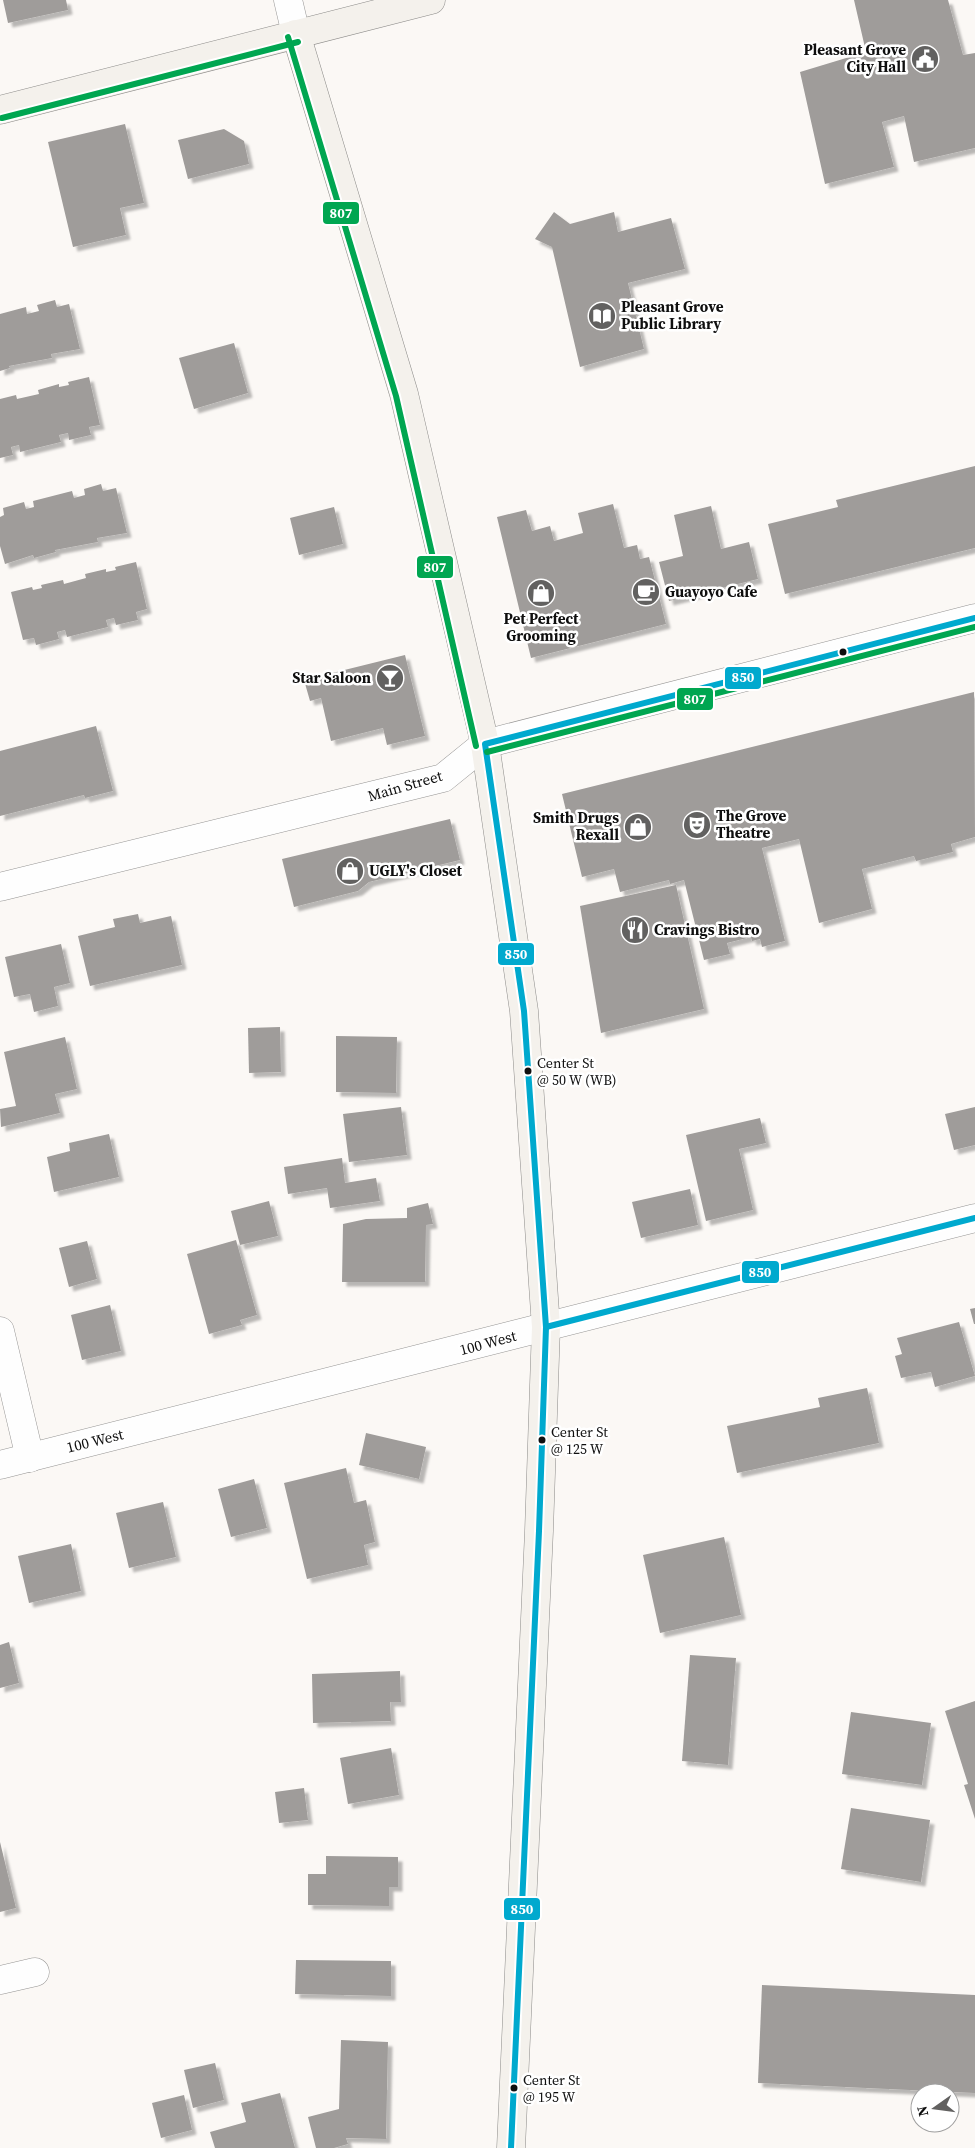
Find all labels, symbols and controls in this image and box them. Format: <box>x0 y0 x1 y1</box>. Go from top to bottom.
place label: Pleasant Grove City Hall <box>804 39 906 77</box>
public building icon: Pleasant Grove City Hall <box>910 44 940 74</box>
line badge: 807 <box>322 201 360 225</box>
text: 807 <box>330 203 353 223</box>
place label: Pleasant Grove Public Library <box>621 296 724 334</box>
library icon: Pleasant Grove Public Library <box>587 301 617 331</box>
line badge: 807 <box>416 555 454 579</box>
text: 807 <box>424 557 447 577</box>
cafe icon: Guayoyo Cafe <box>631 577 661 607</box>
shop icon: Pet Perfect Grooming <box>526 578 556 608</box>
place label: Guayoyo Cafe <box>665 581 758 602</box>
place label: Pet Perfect Grooming <box>504 608 579 646</box>
unlabelled marker <box>838 647 848 657</box>
bar icon: Star Saloon <box>375 663 405 693</box>
line badge: 850 <box>724 666 762 690</box>
place label: Star Saloon <box>292 667 371 688</box>
text: 850 <box>732 667 755 687</box>
line badge: 807 <box>676 687 714 711</box>
text: 807 <box>684 689 707 709</box>
street label: Main Street <box>365 765 445 806</box>
place label: The Grove Theatre <box>716 805 787 843</box>
place label: Smith Drugs Rexall <box>533 807 619 845</box>
theatre icon: The Grove Theatre <box>682 810 712 840</box>
shop icon: Smith Drugs Rexall <box>623 812 653 842</box>
shop icon: UGLY's Closet <box>335 856 365 886</box>
place label: UGLY's Closet <box>369 860 463 881</box>
restaurant icon: Cravings Bistro <box>620 915 650 945</box>
place label: Cravings Bistro <box>654 919 760 940</box>
line badge: 850 <box>497 942 535 966</box>
text: 850 <box>505 944 528 964</box>
place label: Center St @ 50 W (WB) <box>537 1053 616 1090</box>
marker: Center St @ 50 W (WB) <box>523 1066 533 1076</box>
line badge: 850 <box>741 1260 780 1284</box>
text: 850 <box>749 1262 772 1282</box>
street label: 100 West <box>457 1325 519 1360</box>
place label: Center St @ 125 W <box>551 1422 608 1459</box>
street label: 100 West <box>64 1423 126 1458</box>
marker: Center St @ 125 W <box>537 1435 547 1445</box>
line badge: 850 <box>503 1897 541 1921</box>
text: 850 <box>511 1899 534 1919</box>
place label: Center St @ 195 W <box>523 2070 580 2107</box>
marker: Center St @ 195 W <box>509 2083 519 2093</box>
north arrow <box>910 2083 960 2133</box>
text: N <box>911 2104 933 2119</box>

